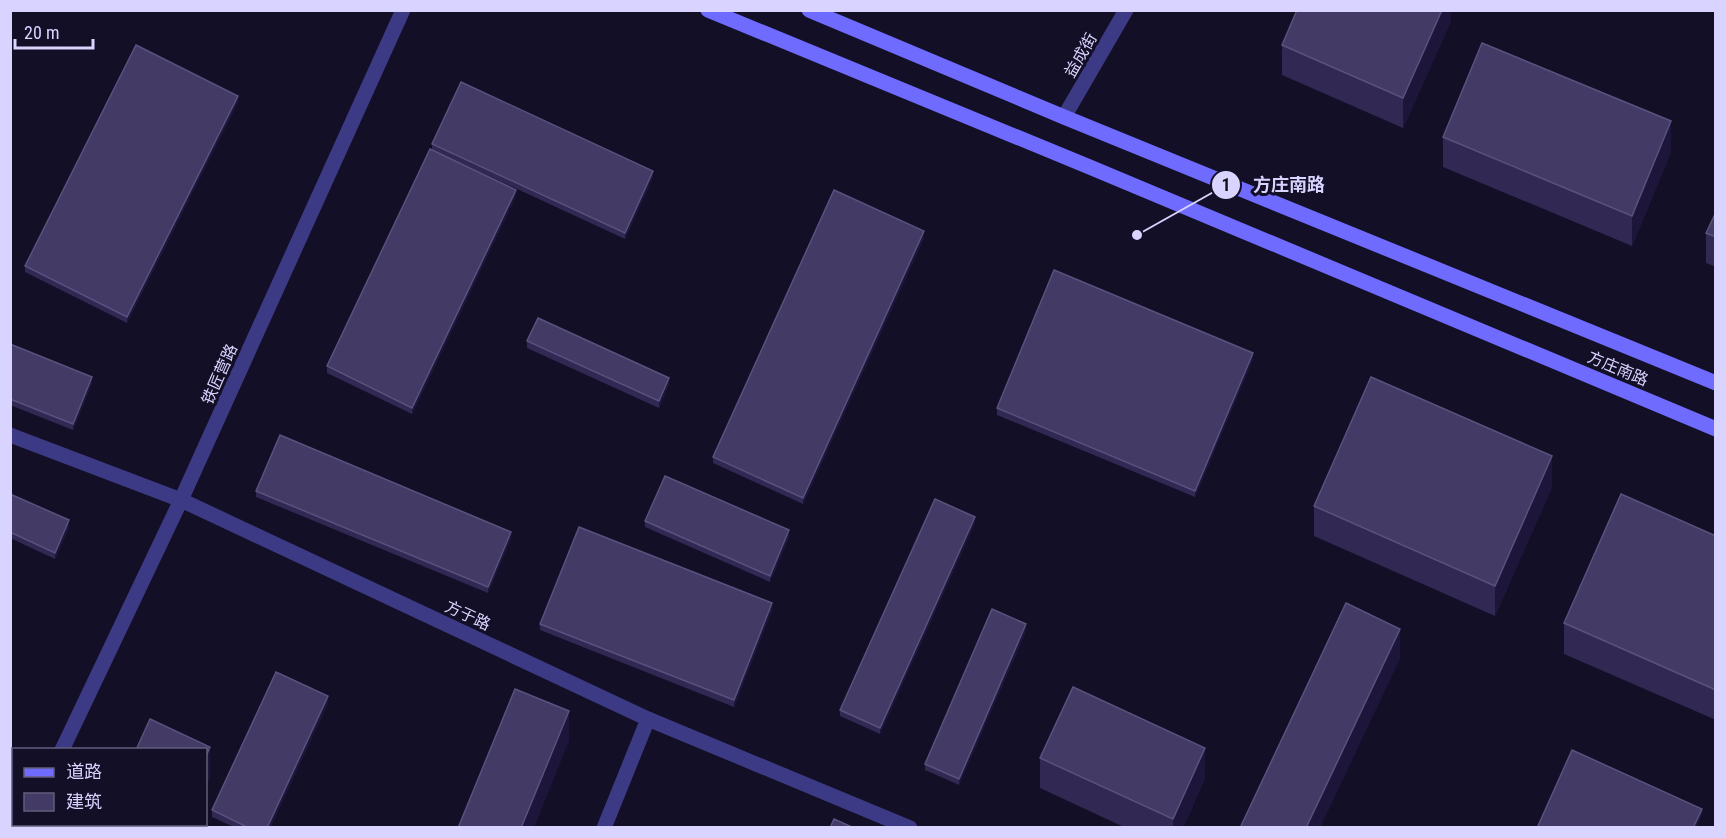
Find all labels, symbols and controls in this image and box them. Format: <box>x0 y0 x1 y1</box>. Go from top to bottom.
scale bar <box>15 12 93 50</box>
text: 20 m <box>24 22 59 43</box>
street label: 益成街 <box>1060 30 1101 81</box>
callout: 方庄南路 <box>1211 167 1337 203</box>
text: 1 <box>1221 174 1231 195</box>
text: 方庄南路 <box>1253 174 1325 195</box>
street label: 铁匠营路 <box>198 341 241 407</box>
street label: 方庄南路 <box>1585 347 1651 390</box>
street label: 方于路 <box>442 597 494 634</box>
legend <box>12 748 207 826</box>
text: 道路 <box>66 761 102 782</box>
text: 建筑 <box>66 791 102 812</box>

